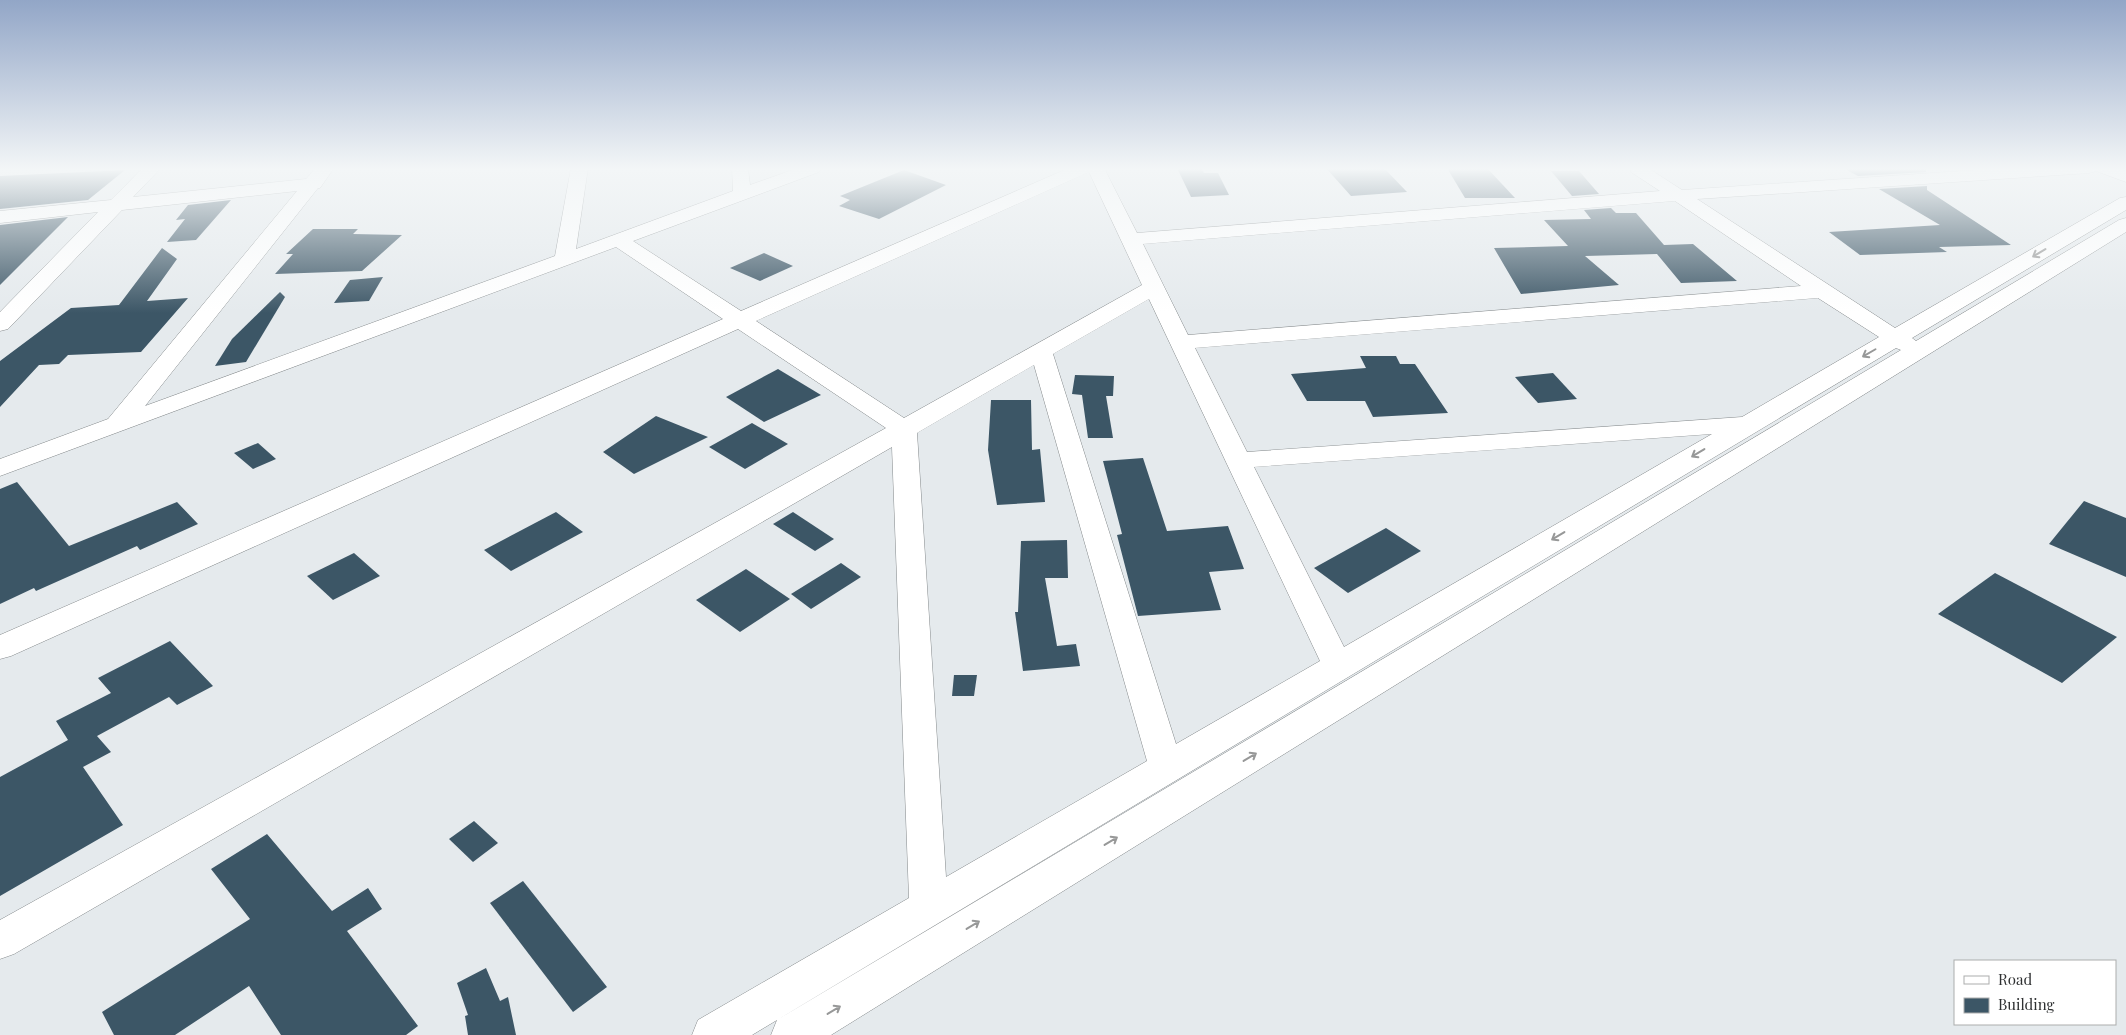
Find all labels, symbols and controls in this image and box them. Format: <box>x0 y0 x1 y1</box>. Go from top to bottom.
one-way arrow <box>2031 248 2046 258</box>
one-way arrow <box>1862 349 1876 359</box>
one-way arrow <box>1692 449 1706 459</box>
one-way arrow <box>1551 531 1566 541</box>
one-way arrow <box>1243 751 1257 761</box>
one-way arrow <box>1104 835 1118 845</box>
one-way arrow <box>965 920 979 930</box>
legend <box>1954 960 2116 1025</box>
text: Road <box>1998 969 2032 989</box>
text: Building <box>1998 994 2055 1014</box>
one-way arrow <box>826 1004 840 1014</box>

